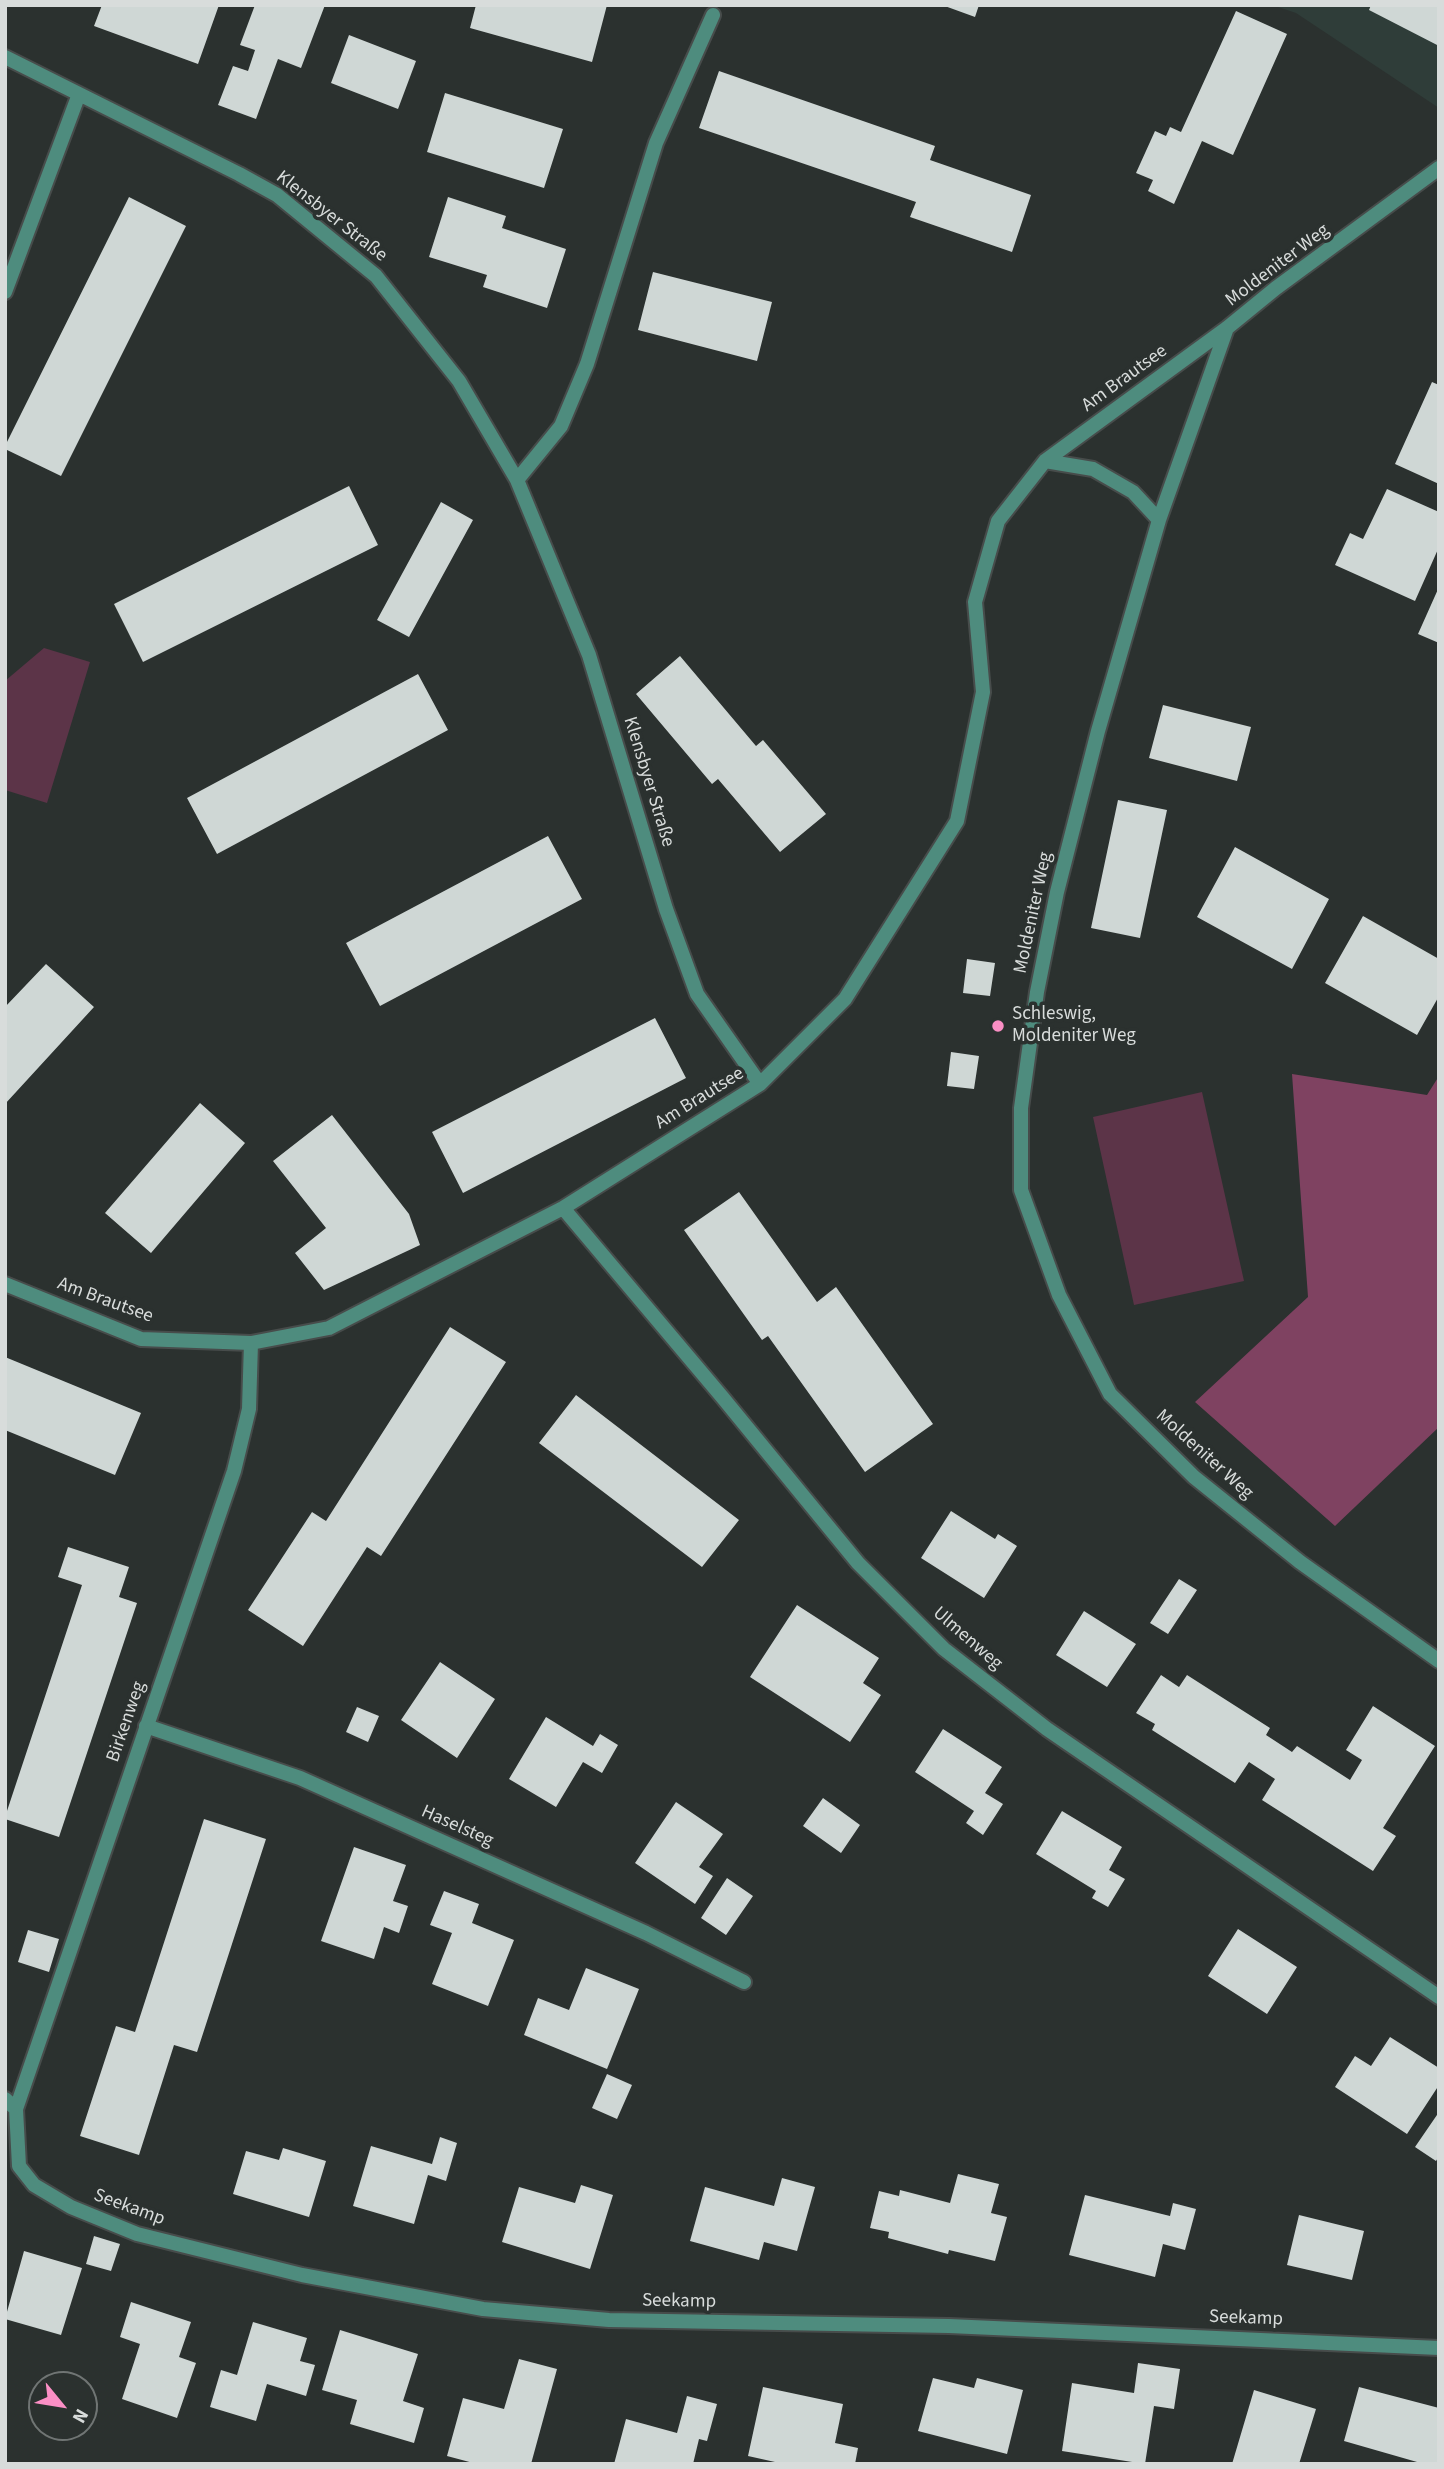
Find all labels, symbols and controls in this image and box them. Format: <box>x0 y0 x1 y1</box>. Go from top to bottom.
street label: Klensbyer Straße <box>271 166 391 268</box>
street label: Moldeniter Weg <box>1222 220 1334 312</box>
street label: Am Brautsee <box>1078 340 1172 418</box>
street label: Klensbyer Straße <box>617 714 679 850</box>
street label: Moldeniter Weg <box>1010 850 1058 976</box>
place label: Schleswig, Moldeniter Weg <box>1012 1004 1136 1048</box>
marker: Schleswig, Moldeniter Weg <box>990 1018 1006 1034</box>
street label: Am Brautsee <box>651 1063 749 1135</box>
street label: Am Brautsee <box>54 1273 156 1329</box>
street label: Moldeniter Weg <box>1150 1405 1258 1505</box>
street label: Ulmenweg <box>927 1602 1007 1676</box>
street label: Birkenweg <box>103 1679 151 1765</box>
street label: Haselsteg <box>417 1801 497 1853</box>
street label: Seekamp <box>90 2185 168 2231</box>
street label: Seekamp <box>642 2290 716 2314</box>
street label: Seekamp <box>1209 2306 1283 2332</box>
north arrow <box>28 2371 98 2441</box>
text: N <box>65 2404 95 2428</box>

